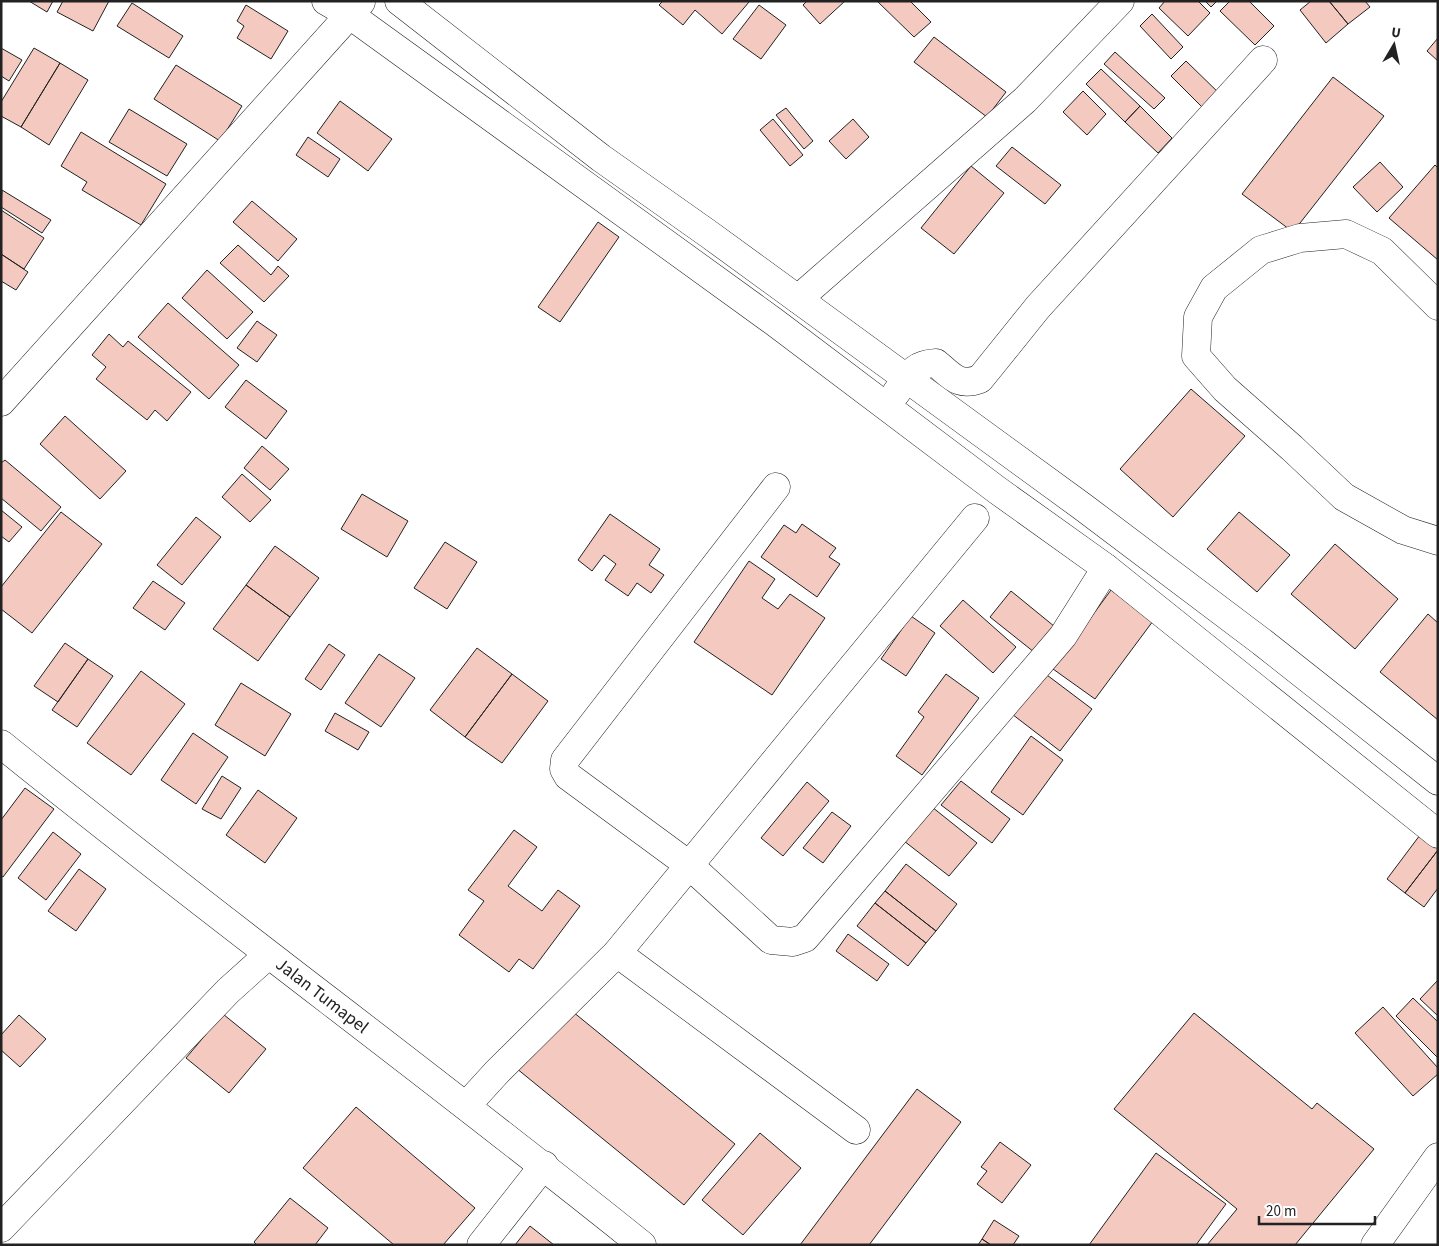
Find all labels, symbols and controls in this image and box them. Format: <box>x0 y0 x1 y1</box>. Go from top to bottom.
north arrow <box>1369 20 1419 70</box>
text: U <box>1390 23 1402 44</box>
street label: Jalan Tumapel <box>271 952 374 1039</box>
scale bar <box>1259 1194 1375 1226</box>
text: 20 m <box>1266 1201 1296 1222</box>

